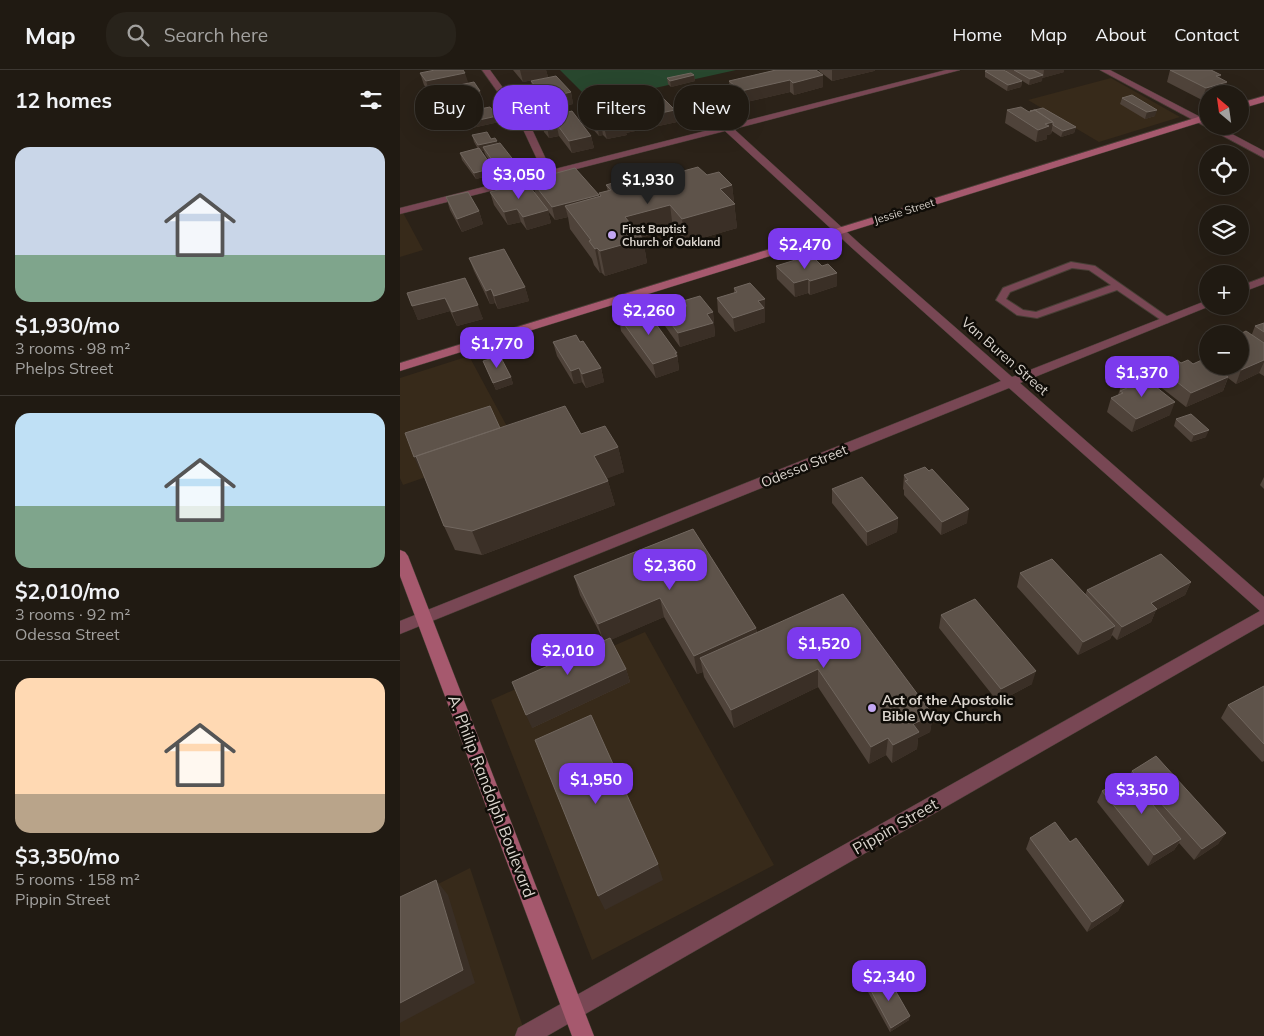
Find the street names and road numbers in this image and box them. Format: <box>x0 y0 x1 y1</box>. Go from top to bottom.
street label: Jessie Street <box>872 195 936 227</box>
street label: Van Buren Street <box>958 313 1052 399</box>
street label: Odessa Street <box>758 440 850 491</box>
street label: A. Philip Randolph Boulevard <box>444 692 540 900</box>
street label: Pippin Street <box>849 793 941 858</box>

